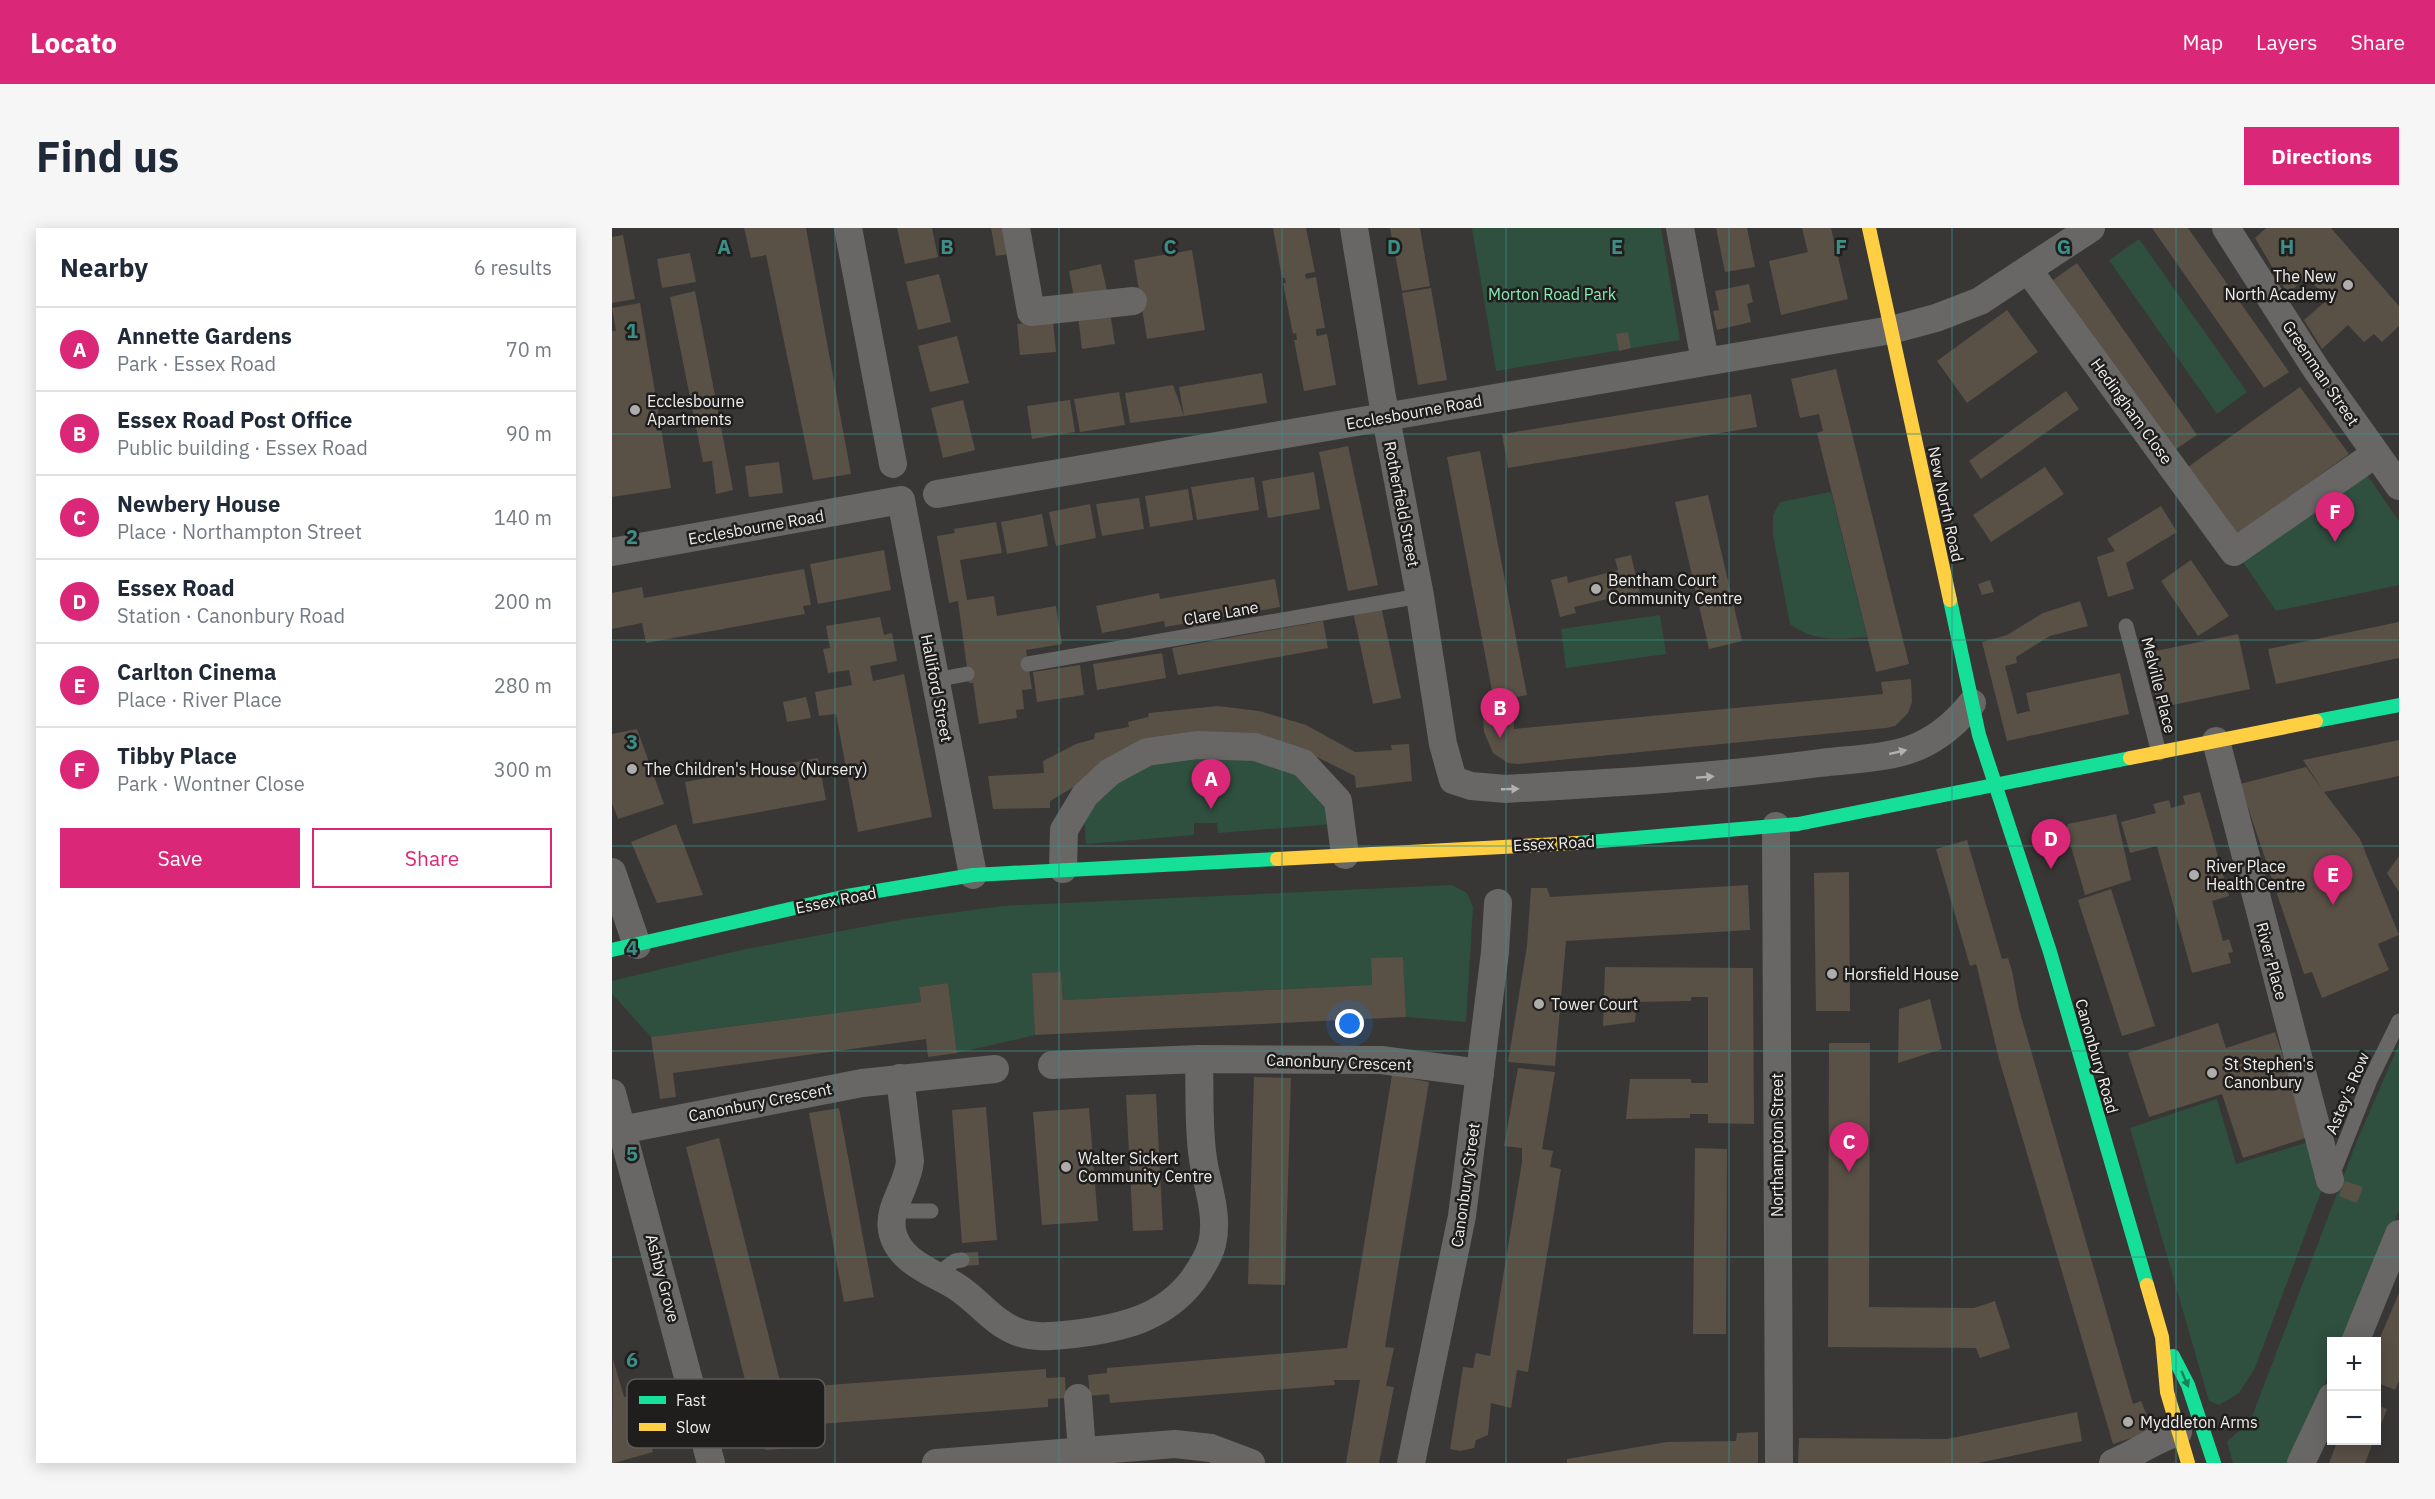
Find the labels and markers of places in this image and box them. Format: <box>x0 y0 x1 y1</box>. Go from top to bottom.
place label: The New North Academy <box>2225 266 2336 304</box>
marker: The New North Academy <box>2341 278 2355 292</box>
place label: Ecclesbourne Apartments <box>647 391 744 429</box>
marker: Ecclesbourne Apartments <box>628 403 642 417</box>
pin: F <box>2316 492 2354 542</box>
place label: Bentham Court Community Centre <box>1608 570 1743 608</box>
marker: Bentham Court Community Centre <box>1589 582 1603 596</box>
pin: B <box>1480 688 1520 738</box>
place label: The Children's House (Nursery) <box>644 759 868 779</box>
pin: A <box>1192 760 1230 809</box>
marker: The Children's House (Nursery) <box>625 762 639 776</box>
pin: D <box>2032 820 2070 869</box>
place label: River Place Health Centre <box>2206 856 2306 894</box>
pin: E <box>2314 856 2352 905</box>
marker: River Place Health Centre <box>2187 868 2201 882</box>
place label: Horsfield House <box>1844 964 1959 984</box>
marker: Horsfield House <box>1825 967 1839 981</box>
place label: Tower Court <box>1551 994 1638 1014</box>
marker: Tower Court <box>1532 997 1546 1011</box>
place label: St Stephen's Canonbury <box>2224 1054 2314 1092</box>
marker: St Stephen's Canonbury <box>2205 1066 2219 1080</box>
pin: C <box>1830 1122 1868 1172</box>
place label: Walter Sickert Community Centre <box>1078 1148 1213 1186</box>
marker: Walter Sickert Community Centre <box>1059 1160 1073 1174</box>
place label: Myddleton Arms <box>2140 1412 2258 1432</box>
marker: Myddleton Arms <box>2121 1415 2135 1429</box>

